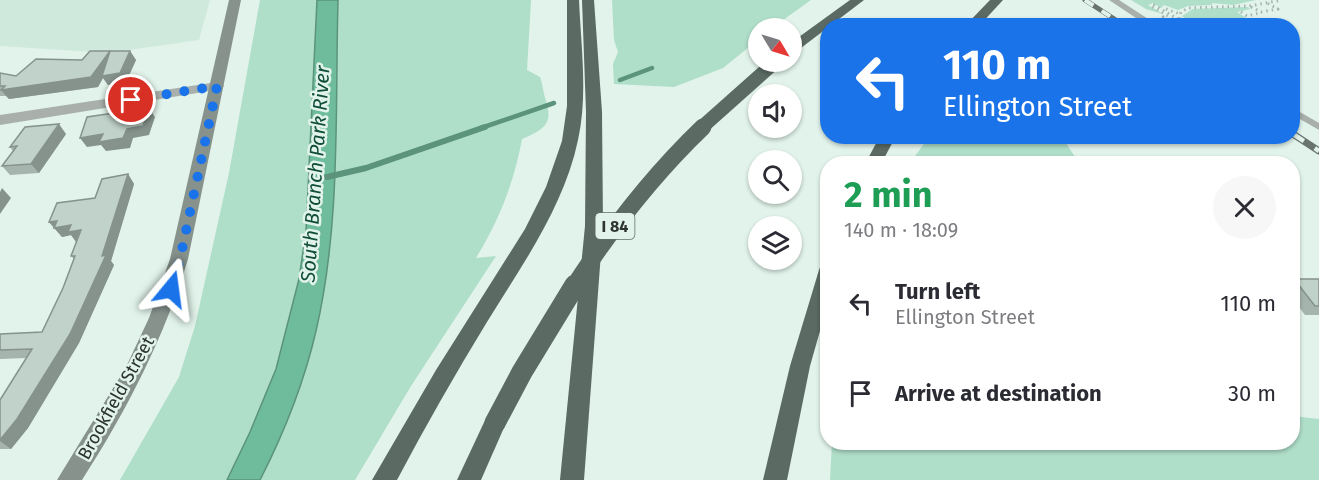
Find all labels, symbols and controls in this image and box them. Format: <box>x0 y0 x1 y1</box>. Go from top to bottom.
north arrow <box>748 18 802 72</box>
map controls <box>748 18 802 270</box>
text: 110 m <box>943 40 1051 90</box>
icon: left <box>844 42 922 120</box>
water label: South Branch Park River <box>295 63 335 284</box>
pin <box>105 74 156 125</box>
icon: arrive <box>114 83 147 116</box>
button: sound <box>748 84 802 138</box>
text: Ellington Street <box>943 91 1132 123</box>
button: search <box>748 150 802 204</box>
text: 2 min <box>844 173 933 217</box>
button: close <box>1213 176 1276 239</box>
road number: I 84 <box>596 213 634 239</box>
button: layers <box>748 216 802 270</box>
text: 140 m · 18:09 <box>844 218 958 242</box>
position arrow <box>139 257 203 321</box>
text: Turn left <box>895 278 980 305</box>
icon: left <box>844 287 877 320</box>
text: 110 m <box>1220 290 1276 317</box>
text: Ellington Street <box>895 305 1035 329</box>
street label: Brookfield Street <box>73 332 159 463</box>
icon: arrive <box>844 377 877 410</box>
text: Arrive at destination <box>895 380 1102 407</box>
text: 30 m <box>1228 380 1276 407</box>

